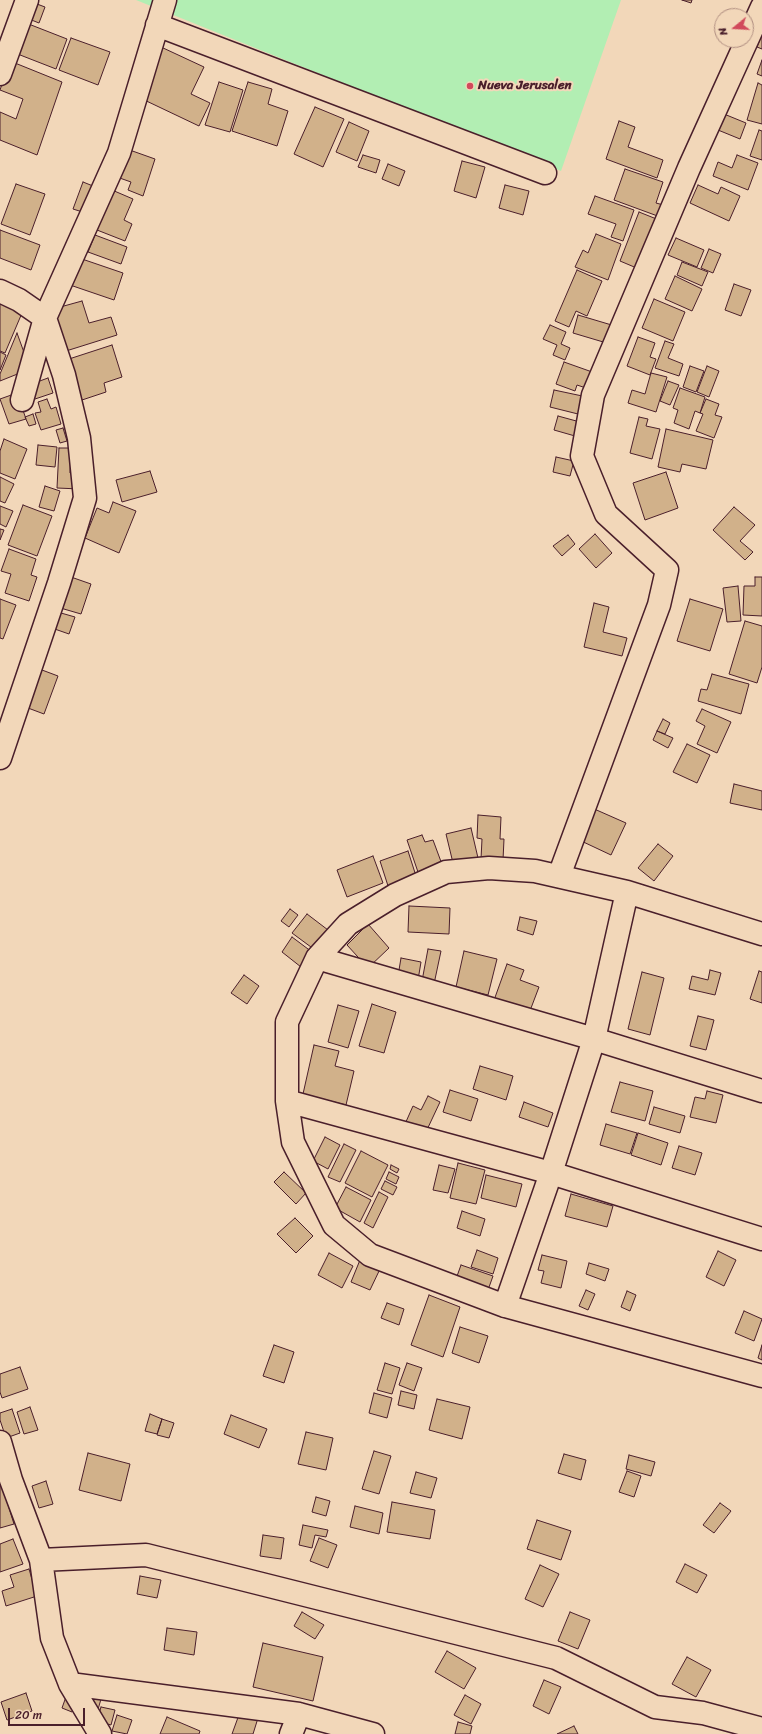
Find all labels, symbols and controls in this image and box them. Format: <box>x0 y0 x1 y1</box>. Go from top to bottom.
north arrow <box>714 8 754 48</box>
text: N <box>713 25 733 38</box>
place label: Nueva Jerusalen <box>478 78 572 94</box>
marker: Nueva Jerusalen <box>465 81 475 91</box>
scale bar <box>10 1700 87 1726</box>
text: 20 m <box>15 1704 42 1726</box>

